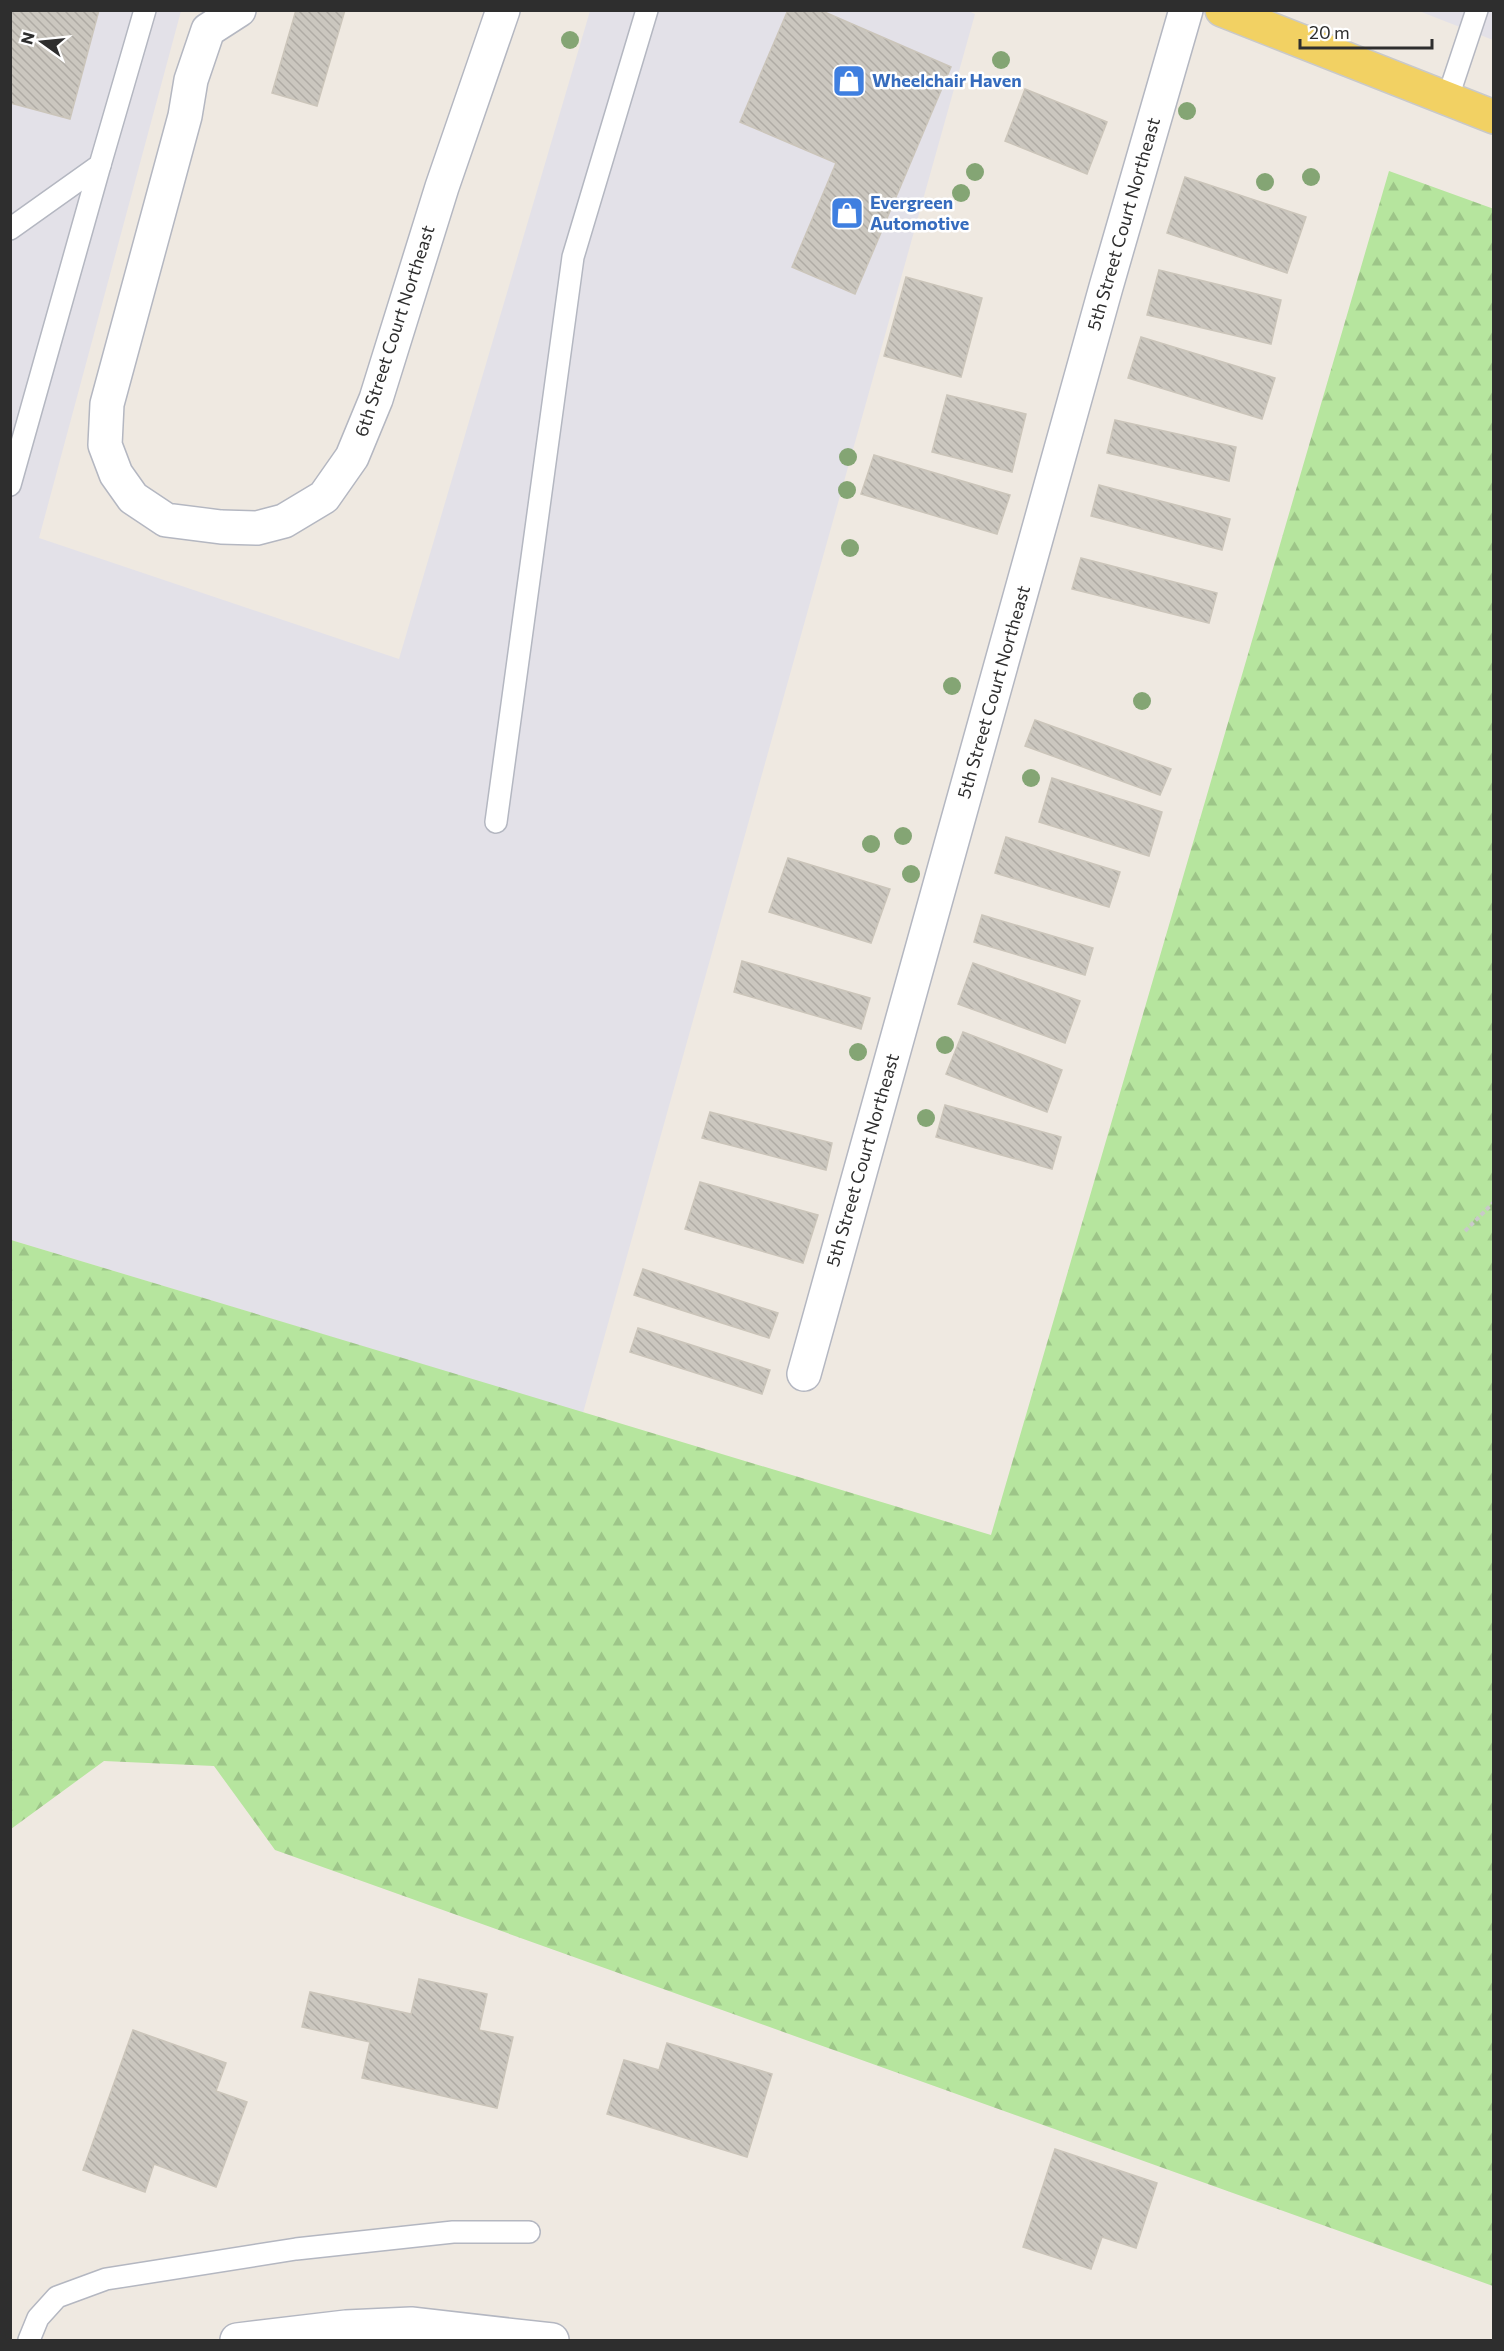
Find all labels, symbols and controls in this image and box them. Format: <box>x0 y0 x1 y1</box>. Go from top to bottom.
north arrow <box>12 12 72 72</box>
scale bar <box>1300 12 1432 50</box>
text: 20 m <box>1309 21 1350 43</box>
text: N <box>16 30 38 46</box>
shop icon: Wheelchair Haven <box>831 63 867 99</box>
place label: Wheelchair Haven <box>872 69 1022 91</box>
street label: 5th Street Court Northeast <box>1082 115 1164 333</box>
place label: Evergreen Automotive <box>870 191 969 234</box>
shop icon: Evergreen Automotive <box>829 195 865 231</box>
street label: 6th Street Court Northeast <box>349 222 439 439</box>
street label: 5th Street Court Northeast <box>952 583 1034 801</box>
street label: 5th Street Court Northeast <box>821 1051 903 1269</box>

